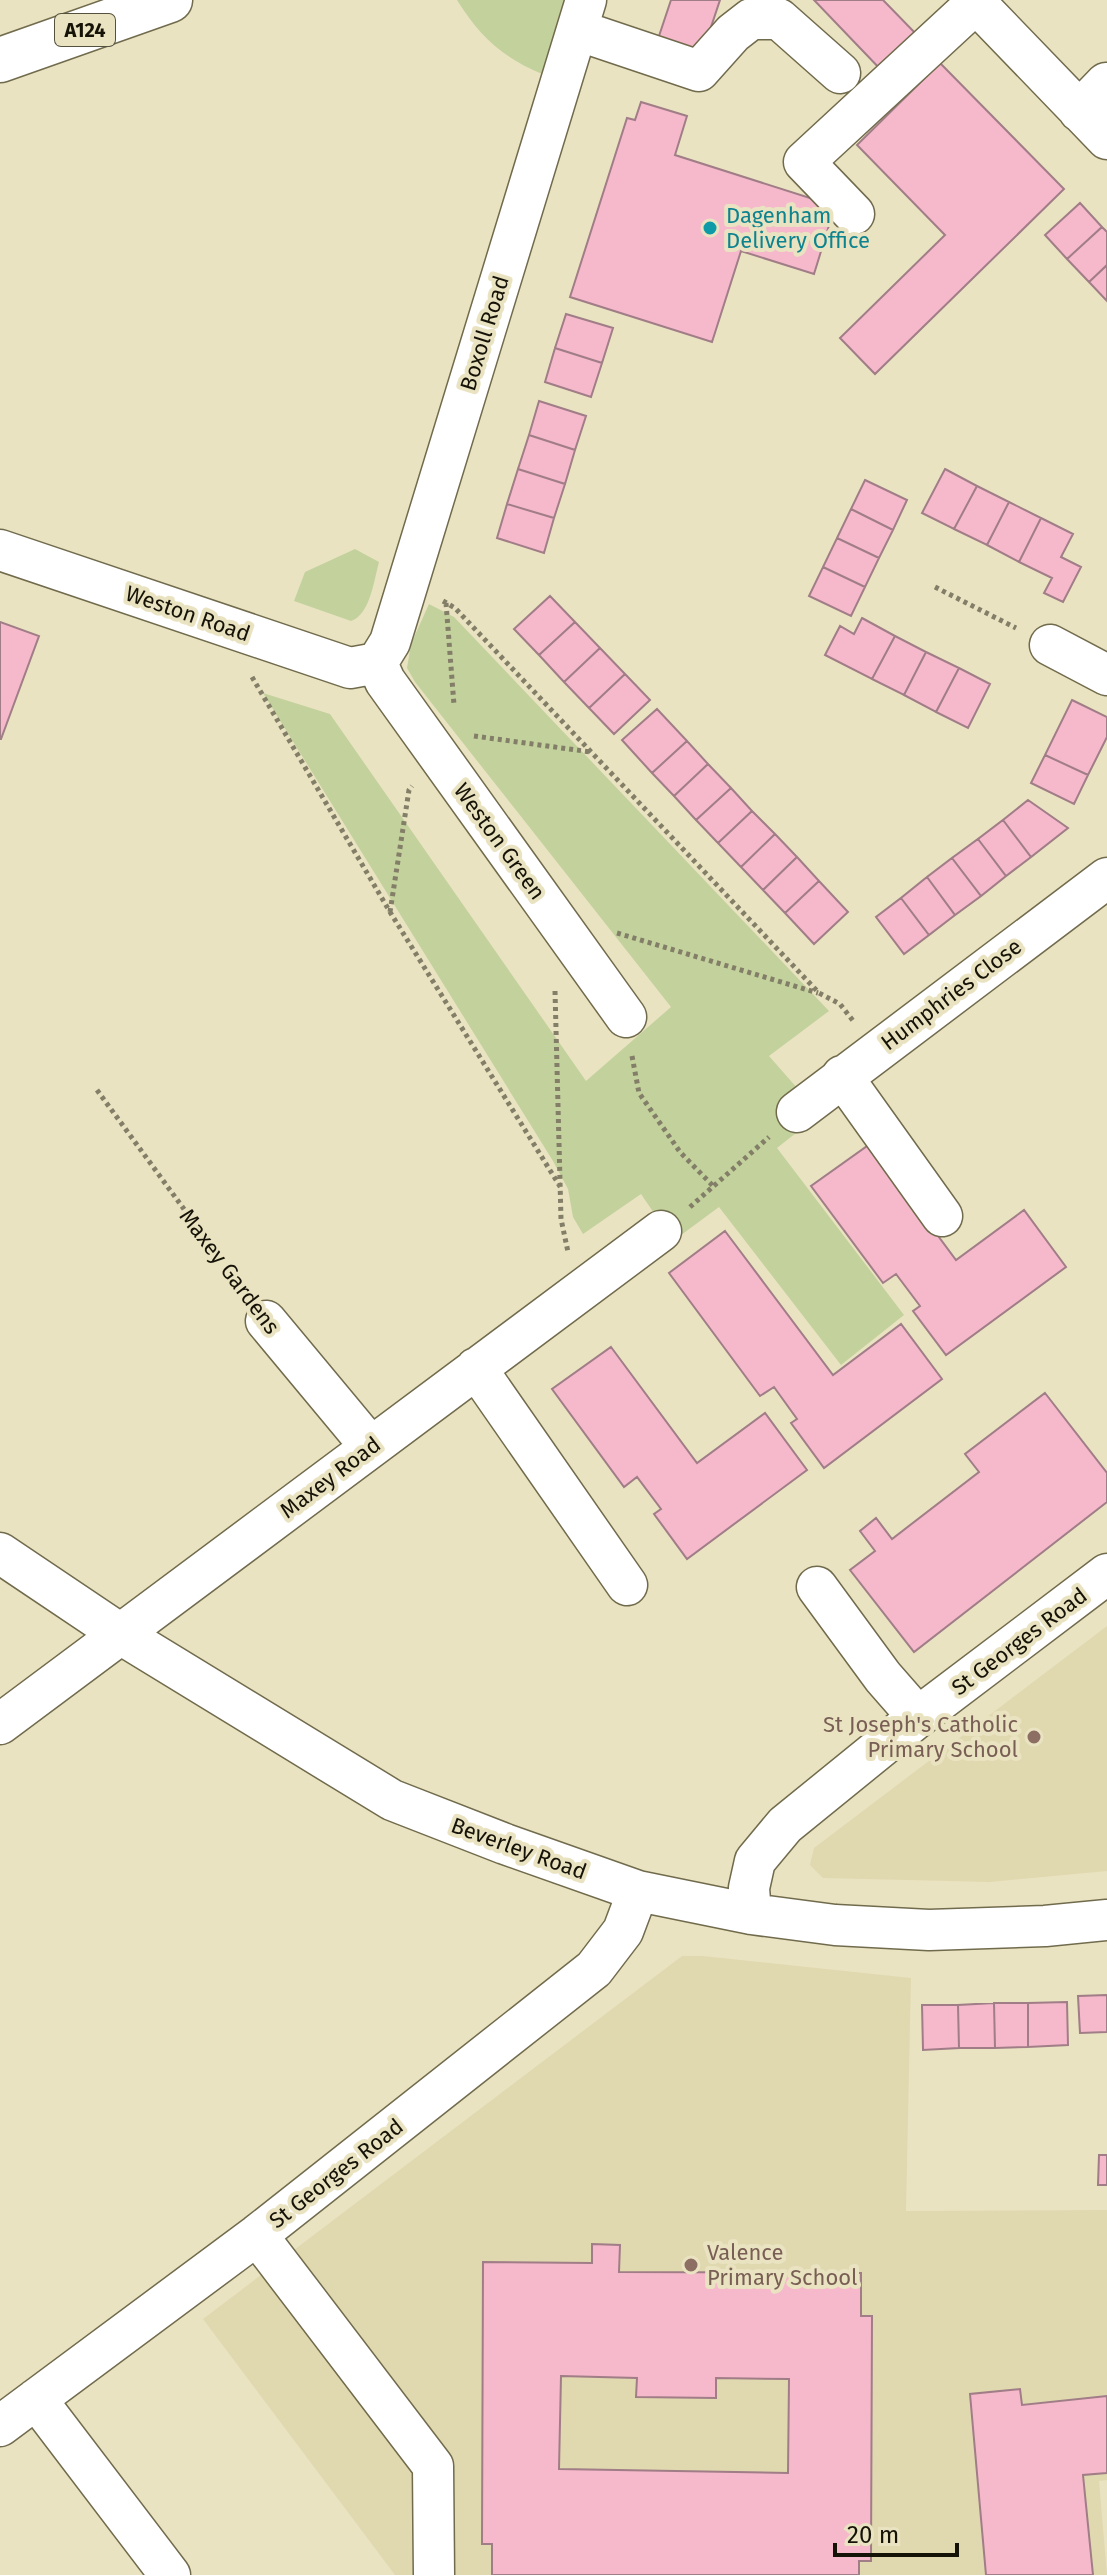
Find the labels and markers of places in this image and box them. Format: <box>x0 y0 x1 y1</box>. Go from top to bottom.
place label: Dagenham Delivery Office <box>726 202 870 254</box>
marker: Dagenham Delivery Office <box>701 219 719 237</box>
place label: St Joseph's Catholic Primary School <box>823 1711 1018 1763</box>
marker: St Joseph's Catholic Primary School <box>1025 1728 1043 1746</box>
place label: Valence Primary School <box>707 2239 858 2291</box>
marker: Valence Primary School <box>682 2256 700 2274</box>

